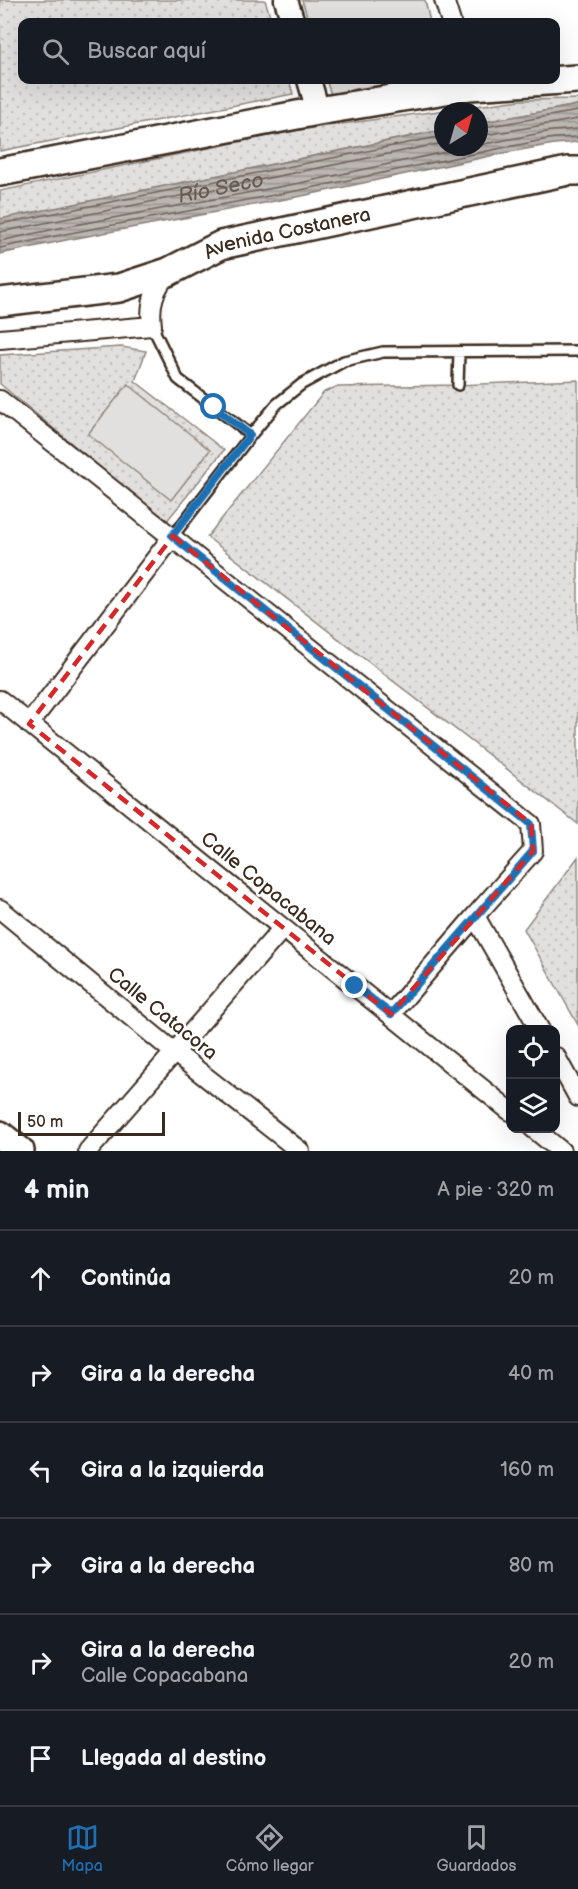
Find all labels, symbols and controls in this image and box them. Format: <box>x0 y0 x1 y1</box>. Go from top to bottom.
search box <box>18 18 560 84</box>
icon: search <box>39 35 72 68</box>
text: Buscar aquí <box>87 38 206 65</box>
north arrow <box>434 102 488 156</box>
water label: Río Seco <box>176 167 266 209</box>
street label: Avenida Costanera <box>200 202 373 265</box>
route start <box>200 393 226 419</box>
street label: Calle Copacabana <box>196 827 341 951</box>
street label: Calle Catacora <box>103 962 222 1065</box>
route end <box>341 972 367 998</box>
map controls <box>506 1025 560 1133</box>
button: locate <box>506 1025 560 1079</box>
button: layers <box>506 1079 560 1133</box>
scale bar <box>18 1109 165 1136</box>
text: 50 m <box>27 1113 63 1132</box>
text: 4 min <box>24 1175 89 1206</box>
text: A pie · 320 m <box>437 1178 554 1202</box>
icon: ahead <box>24 1262 57 1295</box>
text: Continúa <box>81 1265 171 1292</box>
text: 20 m <box>509 1266 554 1290</box>
icon: right <box>24 1358 57 1391</box>
text: Gira a la derecha <box>81 1361 255 1388</box>
text: 40 m <box>508 1362 554 1386</box>
icon: left <box>24 1454 57 1487</box>
text: Gira a la izquierda <box>81 1457 265 1484</box>
text: 160 m <box>500 1458 554 1482</box>
icon: right <box>24 1550 57 1583</box>
text: Gira a la derecha <box>81 1553 255 1580</box>
text: 80 m <box>509 1554 554 1578</box>
text: Gira a la derecha <box>81 1637 255 1664</box>
icon: right <box>24 1646 57 1679</box>
text: 20 m <box>509 1650 554 1674</box>
text: Calle Copacabana <box>81 1664 248 1688</box>
icon: arrive <box>24 1742 57 1775</box>
text: Llegada al destino <box>81 1745 266 1772</box>
tab: Mapa <box>62 1821 103 1876</box>
tab: Cómo llegar <box>226 1821 314 1876</box>
tab: Guardados <box>437 1821 516 1876</box>

